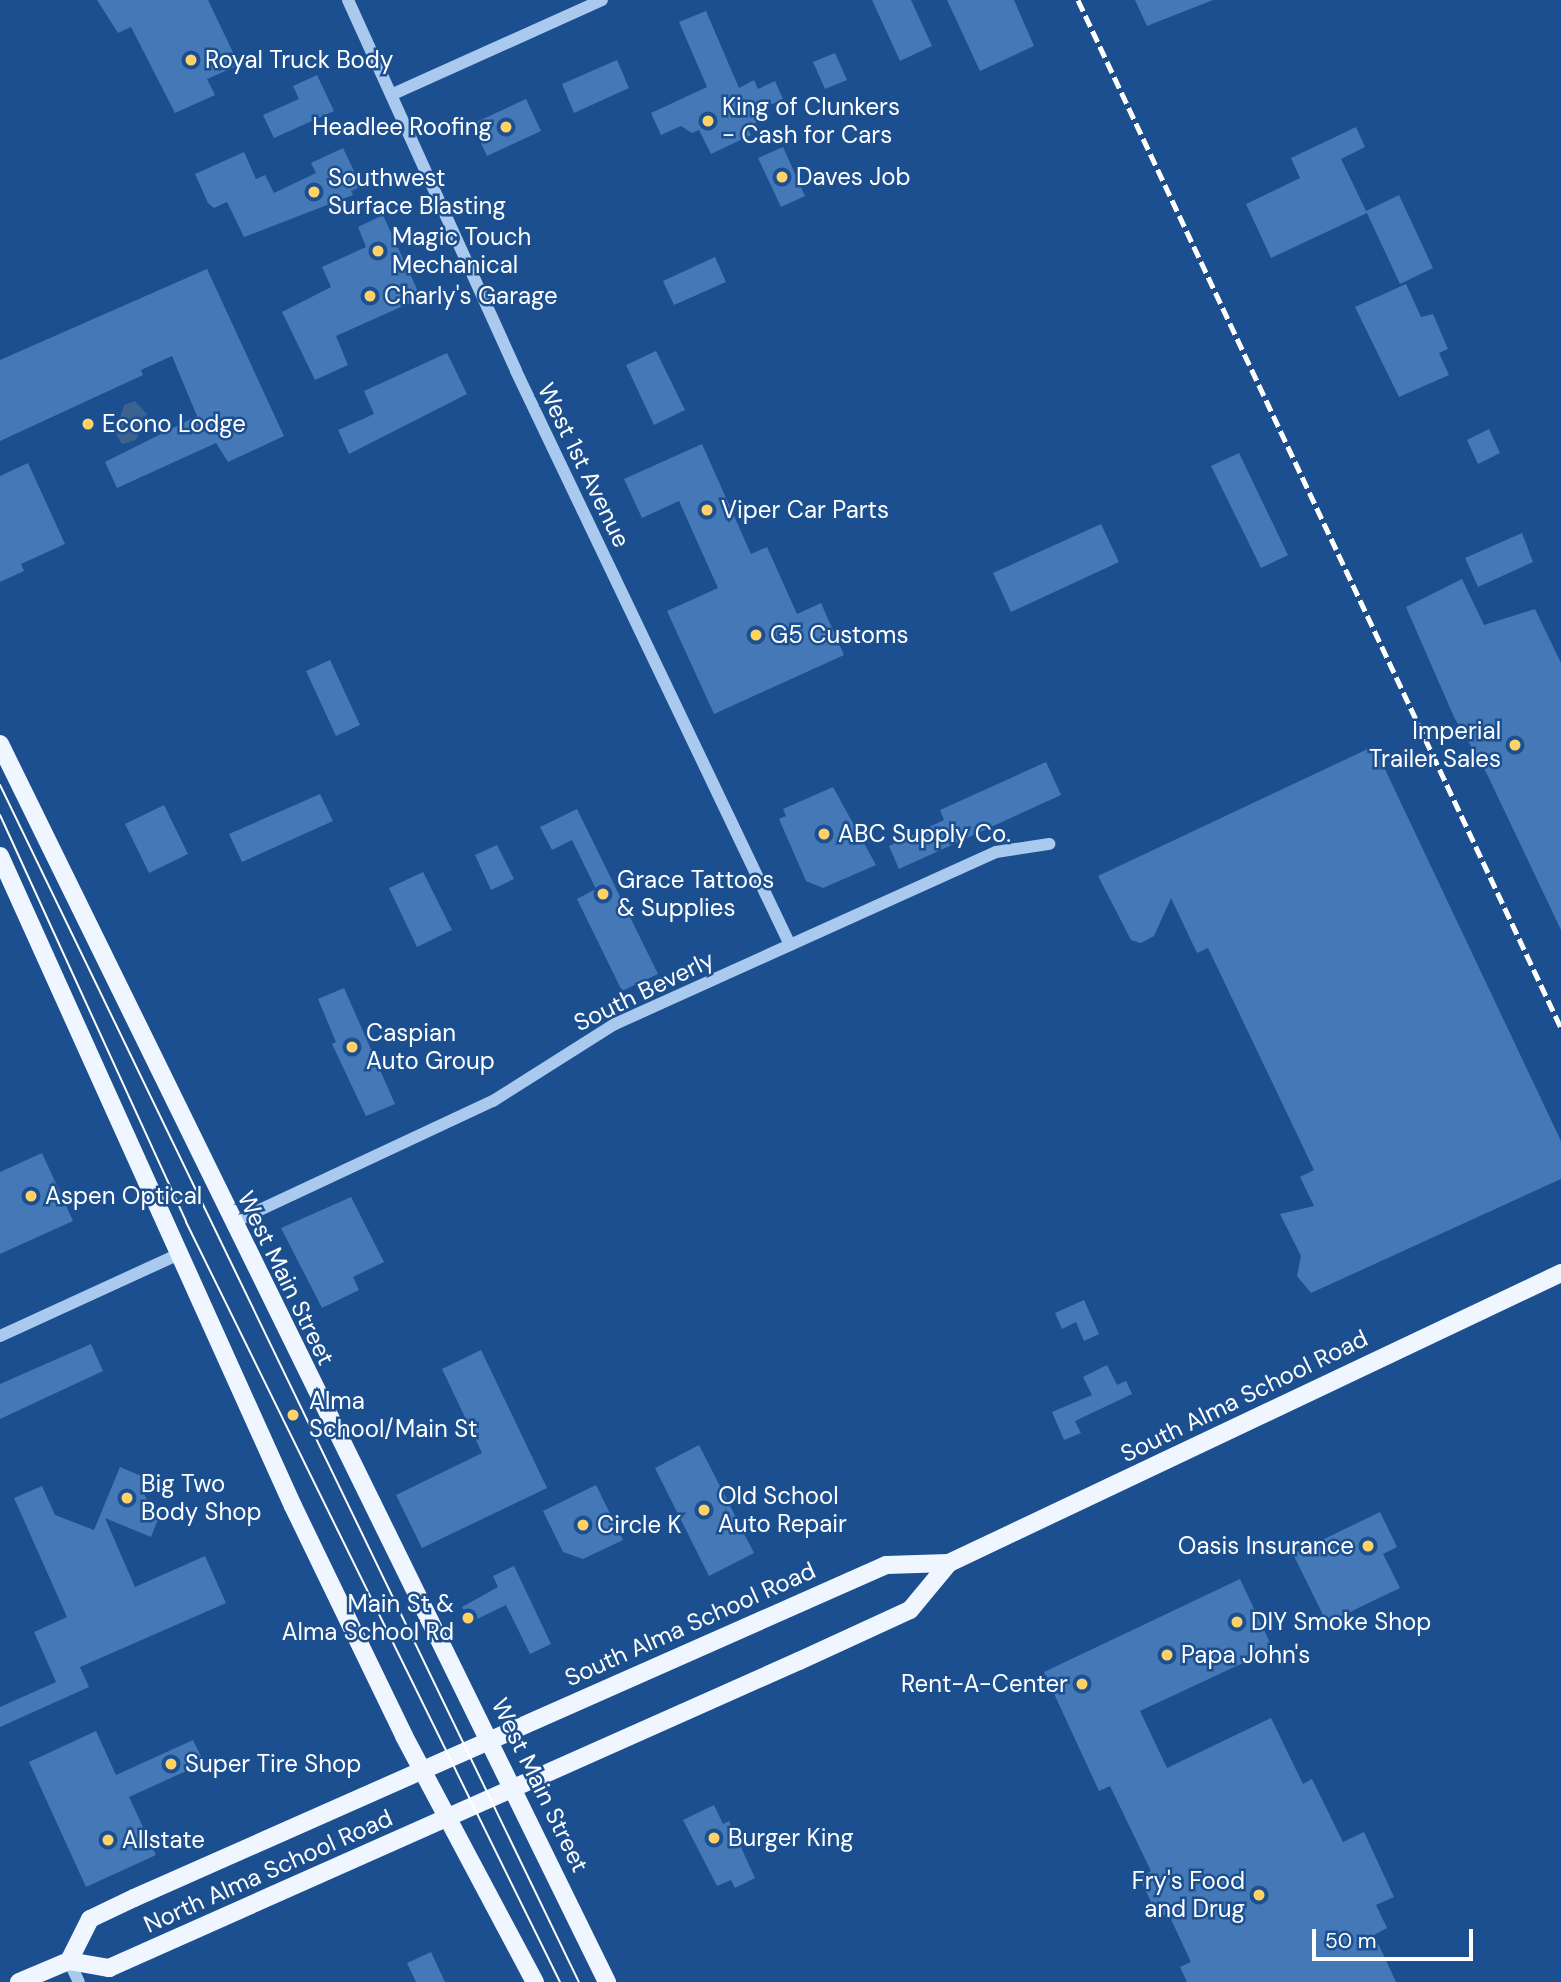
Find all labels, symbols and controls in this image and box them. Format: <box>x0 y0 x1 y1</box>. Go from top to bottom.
place label: Royal Truck Body <box>205 46 393 74</box>
marker: Royal Truck Body <box>183 52 199 68</box>
place label: King of Clunkers - Cash for Cars <box>722 93 900 149</box>
place label: Headlee Roofing <box>312 113 492 141</box>
marker: King of Clunkers - Cash for Cars <box>700 113 716 129</box>
marker: Headlee Roofing <box>498 119 514 135</box>
place label: Daves Job <box>796 163 911 191</box>
place label: Southwest Surface Blasting <box>328 164 506 220</box>
marker: Daves Job <box>774 169 790 185</box>
marker: Southwest Surface Blasting <box>306 184 322 200</box>
place label: Magic Touch Mechanical <box>392 223 531 279</box>
marker: Magic Touch Mechanical <box>370 243 386 259</box>
place label: Charly's Garage <box>384 282 558 310</box>
marker: Charly's Garage <box>362 288 378 304</box>
street label: West 1st Avenue <box>532 378 636 552</box>
place label: Econo Lodge <box>102 410 246 438</box>
marker: Econo Lodge <box>80 416 96 432</box>
place label: Viper Car Parts <box>721 496 889 524</box>
marker: Viper Car Parts <box>699 502 715 518</box>
place label: G5 Customs <box>770 621 908 649</box>
marker: G5 Customs <box>748 627 764 643</box>
place label: Imperial Trailer Sales <box>1369 717 1501 773</box>
marker: Imperial Trailer Sales <box>1507 737 1523 753</box>
place label: ABC Supply Co. <box>838 820 1011 848</box>
marker: ABC Supply Co. <box>816 826 832 842</box>
place label: Grace Tattoos & Supplies <box>617 866 774 922</box>
marker: Grace Tattoos & Supplies <box>595 886 611 902</box>
street label: South Beverly <box>569 945 719 1037</box>
place label: Caspian Auto Group <box>366 1019 495 1075</box>
marker: Caspian Auto Group <box>344 1039 360 1055</box>
place label: Aspen Optical <box>45 1182 202 1210</box>
street label: West Main Street <box>231 1186 341 1370</box>
marker: Aspen Optical <box>23 1188 39 1204</box>
street label: South Alma School Road <box>1116 1324 1372 1468</box>
place label: Alma School/Main St <box>309 1387 478 1443</box>
marker: Alma School/Main St <box>283 1405 303 1425</box>
place label: Big Two Body Shop <box>141 1470 261 1526</box>
place label: Old School Auto Repair <box>718 1482 847 1538</box>
marker: Big Two Body Shop <box>119 1490 135 1506</box>
marker: Old School Auto Repair <box>696 1502 712 1518</box>
place label: Circle K <box>597 1511 682 1539</box>
marker: Circle K <box>575 1517 591 1533</box>
place label: Oasis Insurance <box>1178 1532 1354 1560</box>
marker: Oasis Insurance <box>1360 1538 1376 1554</box>
street label: South Alma School Road <box>560 1556 820 1692</box>
place label: Main St & Alma School Rd <box>282 1590 454 1646</box>
place label: DIY Smoke Shop <box>1251 1608 1431 1636</box>
marker: Main St & Alma School Rd <box>460 1610 476 1626</box>
marker: DIY Smoke Shop <box>1229 1614 1245 1630</box>
place label: Papa John's <box>1181 1641 1310 1669</box>
marker: Papa John's <box>1159 1647 1175 1663</box>
place label: Rent-A-Center <box>901 1670 1068 1698</box>
marker: Rent-A-Center <box>1074 1676 1090 1692</box>
street label: West Main Street <box>485 1693 595 1877</box>
place label: Super Tire Shop <box>185 1750 361 1778</box>
marker: Super Tire Shop <box>163 1756 179 1772</box>
street label: North Alma School Road <box>139 1803 397 1939</box>
place label: Burger King <box>728 1824 854 1852</box>
place label: Allstate <box>122 1826 205 1854</box>
marker: Burger King <box>706 1830 722 1846</box>
marker: Allstate <box>100 1832 116 1848</box>
place label: Fry's Food and Drug <box>1132 1867 1245 1923</box>
marker: Fry's Food and Drug <box>1251 1887 1267 1903</box>
scale bar <box>1316 1916 1477 1960</box>
text: 50 m <box>1325 1927 1376 1955</box>

